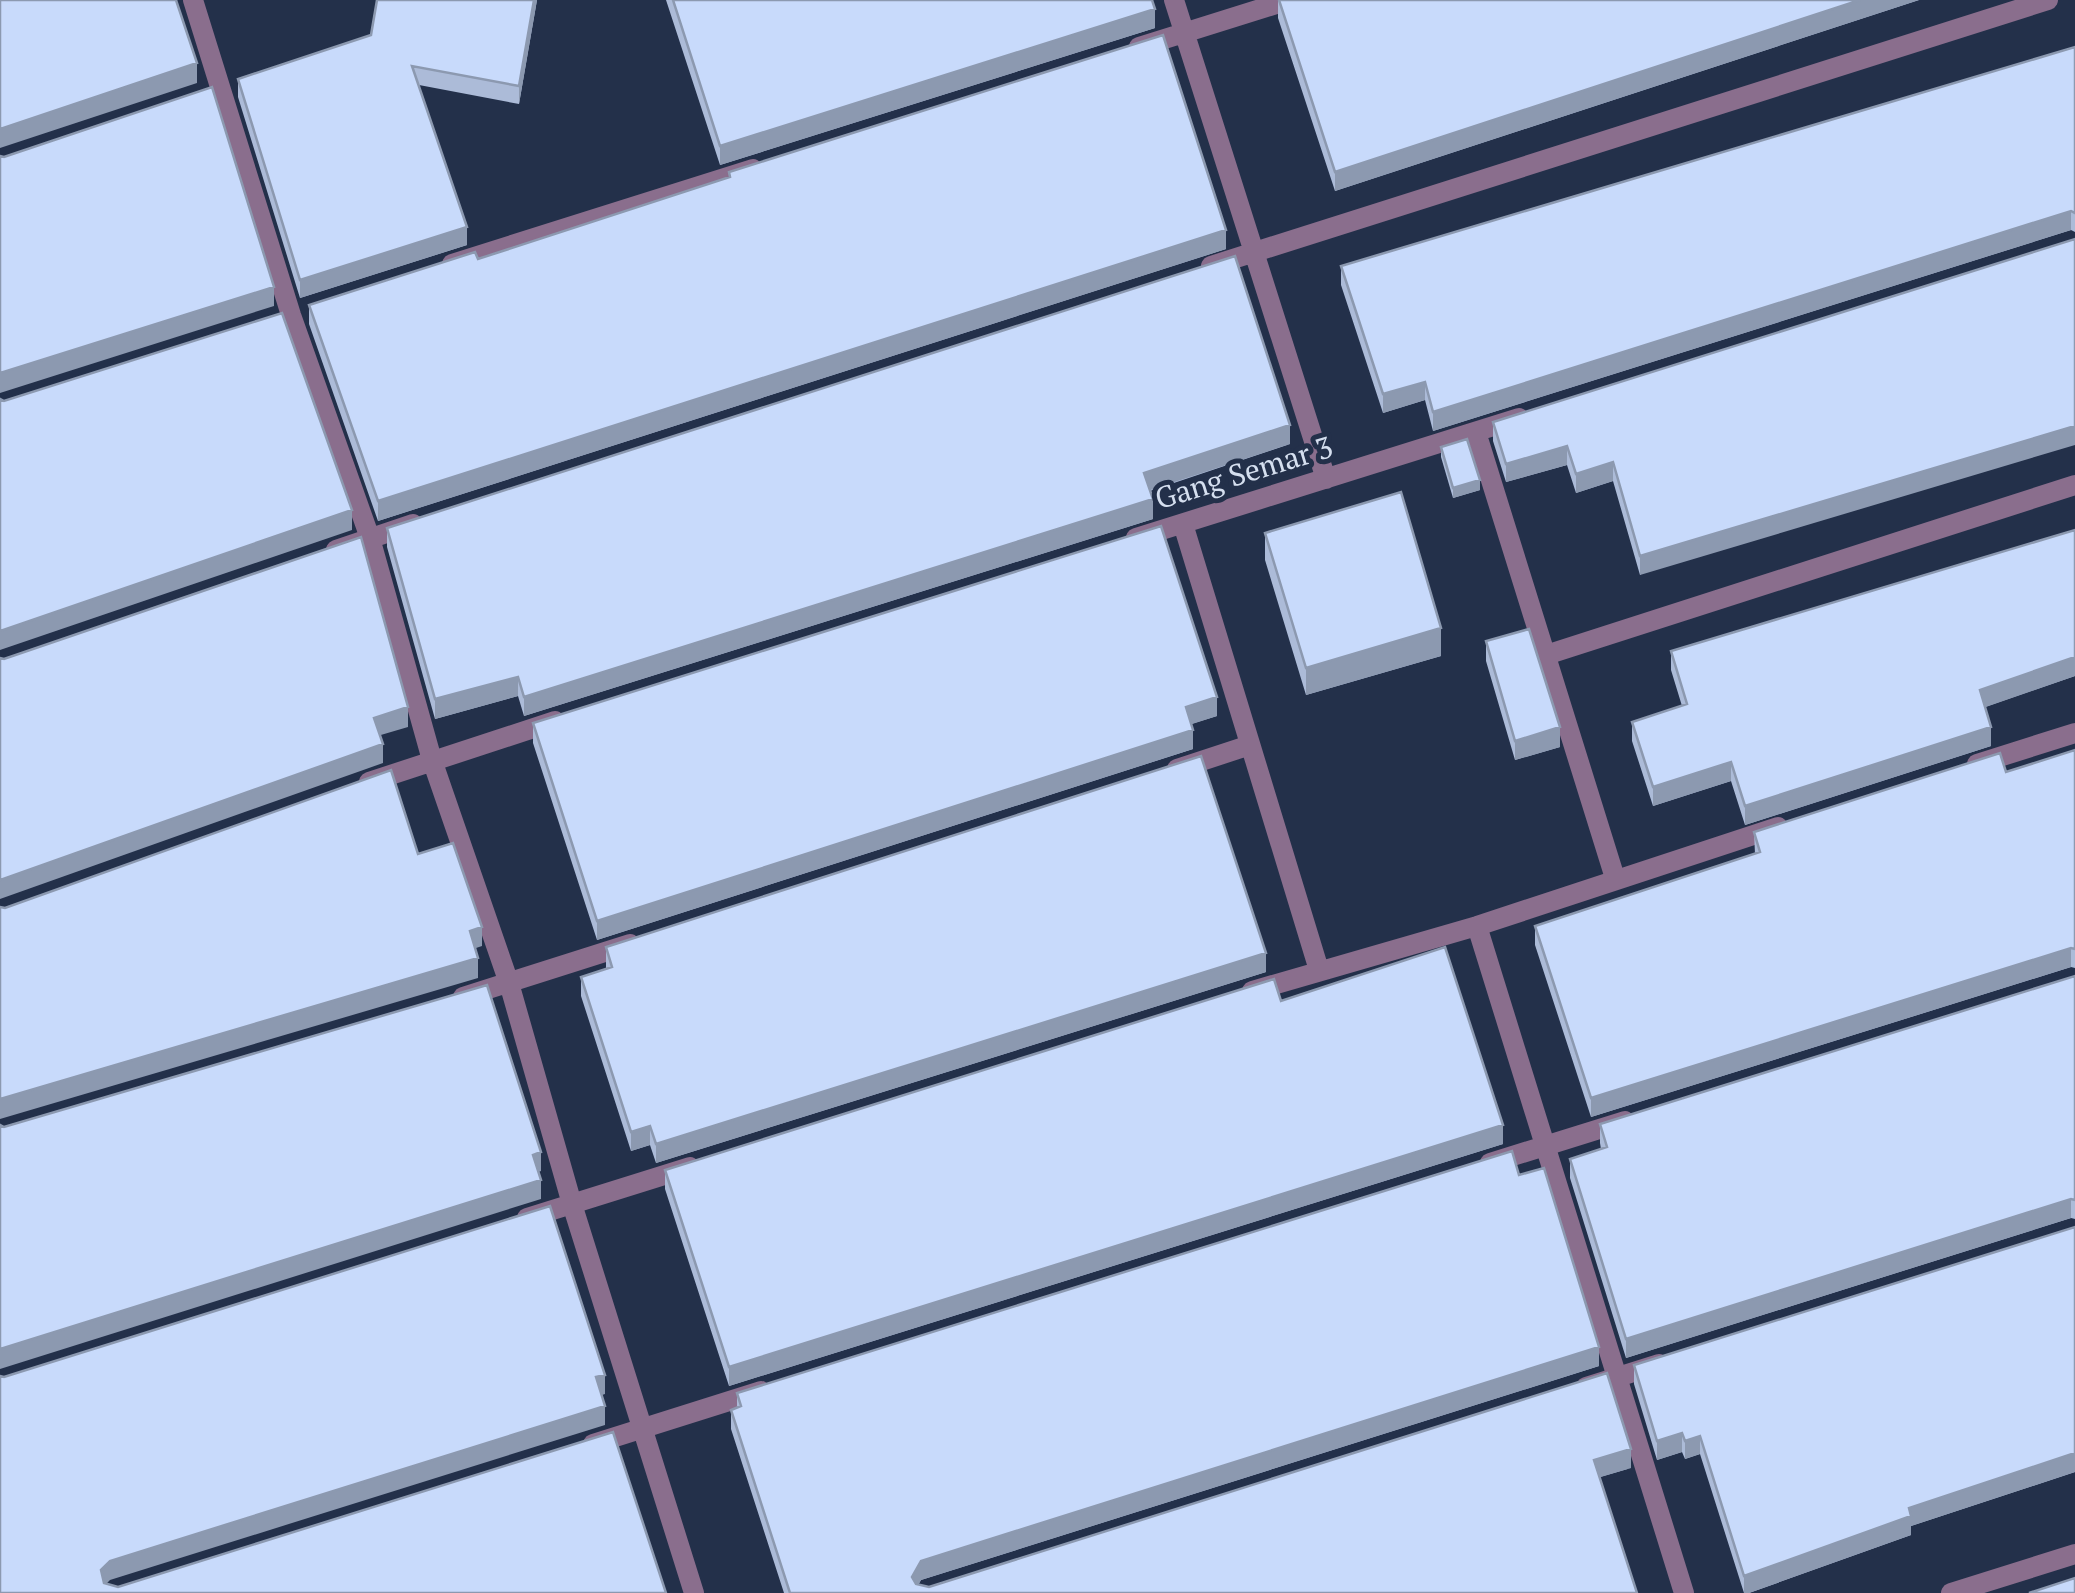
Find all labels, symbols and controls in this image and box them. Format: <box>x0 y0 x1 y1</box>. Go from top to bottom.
street label: Gang Semar 3 <box>1150 426 1337 518</box>

